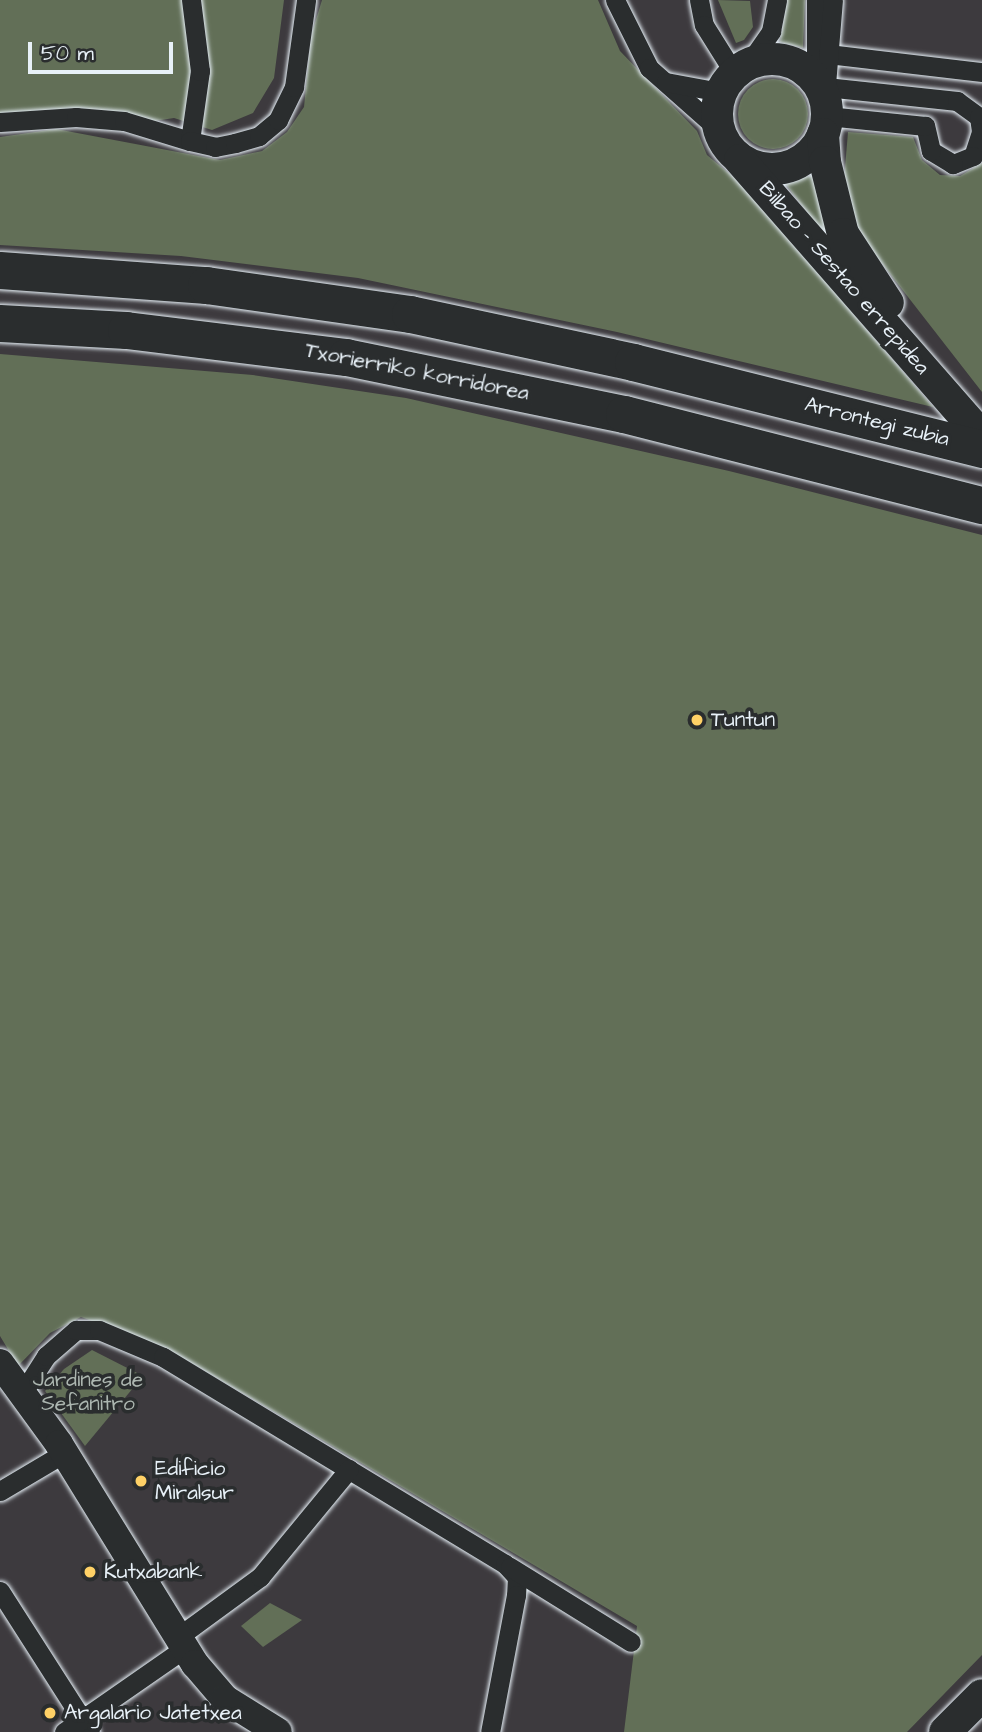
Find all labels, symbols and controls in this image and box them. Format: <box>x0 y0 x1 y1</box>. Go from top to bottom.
scale bar <box>32 28 177 72</box>
text: 50 m <box>41 39 94 68</box>
street label: Bilbao - Sestao errepidea <box>753 176 935 380</box>
street label: Txorierriko korridorea <box>303 338 531 406</box>
street label: Arrontegi zubia <box>802 392 952 452</box>
place label: Tuntun <box>711 707 775 733</box>
marker: Tuntun <box>689 712 705 728</box>
park label: Jardines de Sefanitro <box>33 1367 143 1417</box>
place label: Edificio Miralsur <box>155 1456 234 1506</box>
marker: Edificio Miralsur <box>133 1473 149 1489</box>
place label: Kutxabank <box>104 1559 202 1585</box>
marker: Kutxabank <box>82 1564 98 1580</box>
place label: Argalario Jatetxea <box>64 1700 242 1726</box>
marker: Argalario Jatetxea <box>42 1705 58 1721</box>

